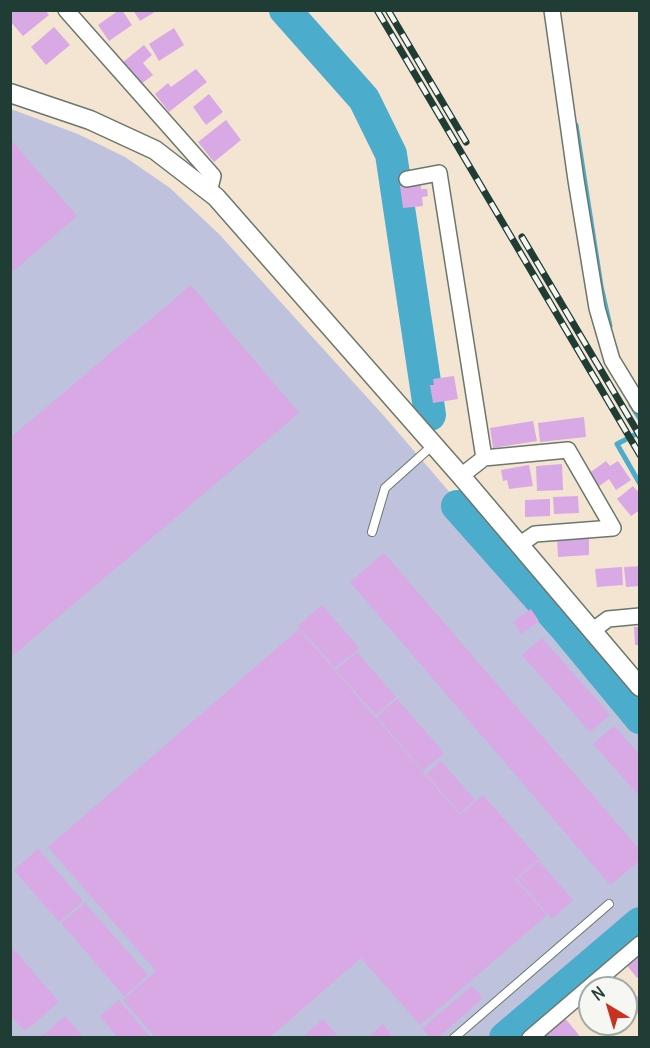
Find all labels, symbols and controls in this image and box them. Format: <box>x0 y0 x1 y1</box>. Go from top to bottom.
north arrow <box>578 976 638 1036</box>
text: N <box>588 982 609 1005</box>

